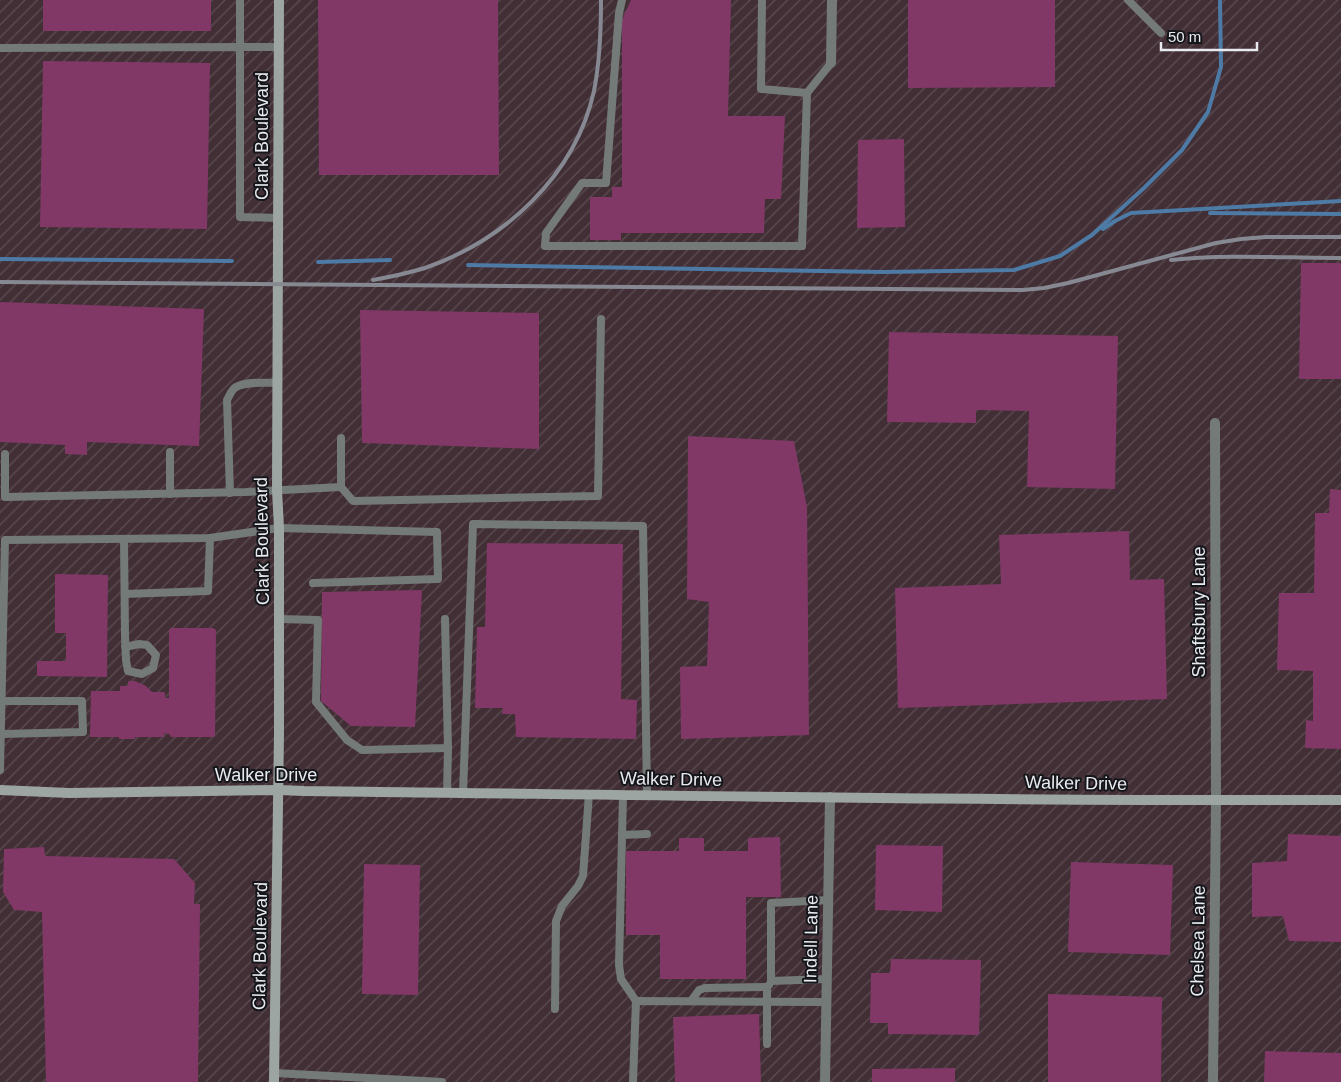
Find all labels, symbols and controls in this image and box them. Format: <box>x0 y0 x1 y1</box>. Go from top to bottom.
scale bar <box>1161 20 1257 52</box>
text: 50 m <box>1168 28 1201 45</box>
street label: Clark Boulevard <box>252 72 272 200</box>
street label: Clark Boulevard <box>251 477 273 605</box>
street label: Shaftsbury Lane <box>1189 546 1209 678</box>
street label: Walker Drive <box>215 765 317 785</box>
street label: Walker Drive <box>620 768 722 790</box>
street label: Walker Drive <box>1025 772 1127 794</box>
street label: Clark Boulevard <box>249 882 271 1010</box>
street label: Chelsea Lane <box>1187 885 1209 997</box>
street label: Indell Lane <box>800 895 822 983</box>

